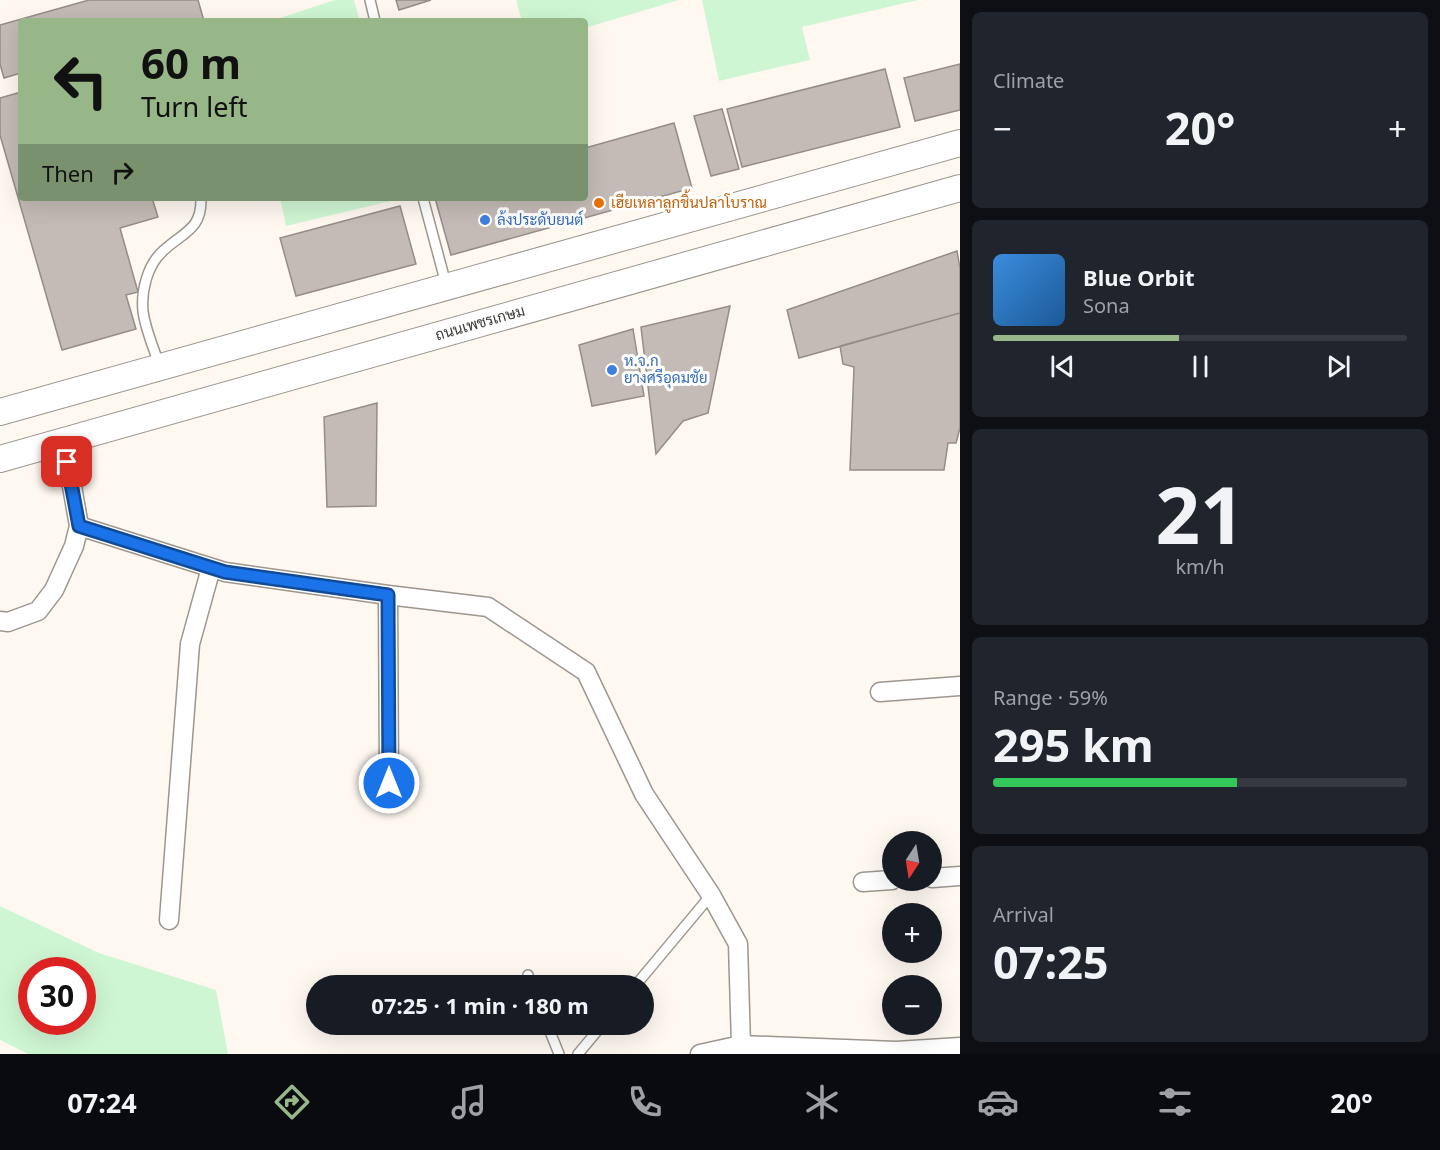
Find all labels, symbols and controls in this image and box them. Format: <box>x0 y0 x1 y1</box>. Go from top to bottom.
text: 60 m <box>141 34 241 91</box>
icon: left <box>42 42 120 120</box>
text: Climate <box>993 67 1064 94</box>
text: Turn left <box>141 88 247 125</box>
text: 20° <box>1165 97 1235 158</box>
text: − <box>993 106 1012 151</box>
text: + <box>1388 106 1407 151</box>
icon: right <box>106 156 139 189</box>
text: Then <box>42 158 94 188</box>
place label: เฮียเหลาลูกชิ้นปลาโบราณ <box>611 189 767 213</box>
marker: เฮียเหลาลูกชิ้นปลาโบราณ <box>592 196 606 210</box>
place label: ล้งประดับยนต์ <box>497 209 583 229</box>
marker: ล้งประดับยนต์ <box>478 213 492 227</box>
text: Blue Orbit <box>1083 262 1195 292</box>
text: Sona <box>1083 292 1130 319</box>
street label: ถนนเพชรเกษม <box>433 300 527 344</box>
place label: ห.จ.ก ยางศรีอุดมชัย <box>624 350 708 389</box>
icon: previous <box>1046 350 1079 383</box>
icon: pause <box>1184 350 1217 383</box>
icon: next <box>1322 350 1355 383</box>
marker: ห.จ.ก ยางศรีอุดมชัย <box>605 363 619 377</box>
pin <box>41 436 92 487</box>
icon: arrive <box>50 445 83 478</box>
text: 21 <box>1155 461 1245 567</box>
text: km/h <box>1175 553 1225 580</box>
text: Range · 59% <box>993 684 1108 711</box>
text: 295 km <box>993 714 1154 775</box>
position arrow <box>357 751 421 815</box>
north arrow <box>882 831 942 891</box>
map controls <box>882 831 942 1035</box>
text: Arrival <box>993 901 1054 928</box>
button: + <box>882 903 942 963</box>
text: 07:25 <box>993 931 1109 992</box>
speed limit sign: 30 <box>18 957 96 1035</box>
button: − <box>882 975 942 1035</box>
text: 07:25 · 1 min · 180 m <box>371 990 589 1020</box>
icon: directions <box>271 1081 313 1123</box>
icon: music <box>448 1081 490 1123</box>
icon: phone <box>624 1081 666 1123</box>
icon: climate <box>801 1081 843 1123</box>
icon: car <box>977 1081 1019 1123</box>
icon: filters <box>1154 1081 1196 1123</box>
text: 07:24 <box>67 1084 137 1121</box>
text: 20° <box>1330 1084 1373 1121</box>

